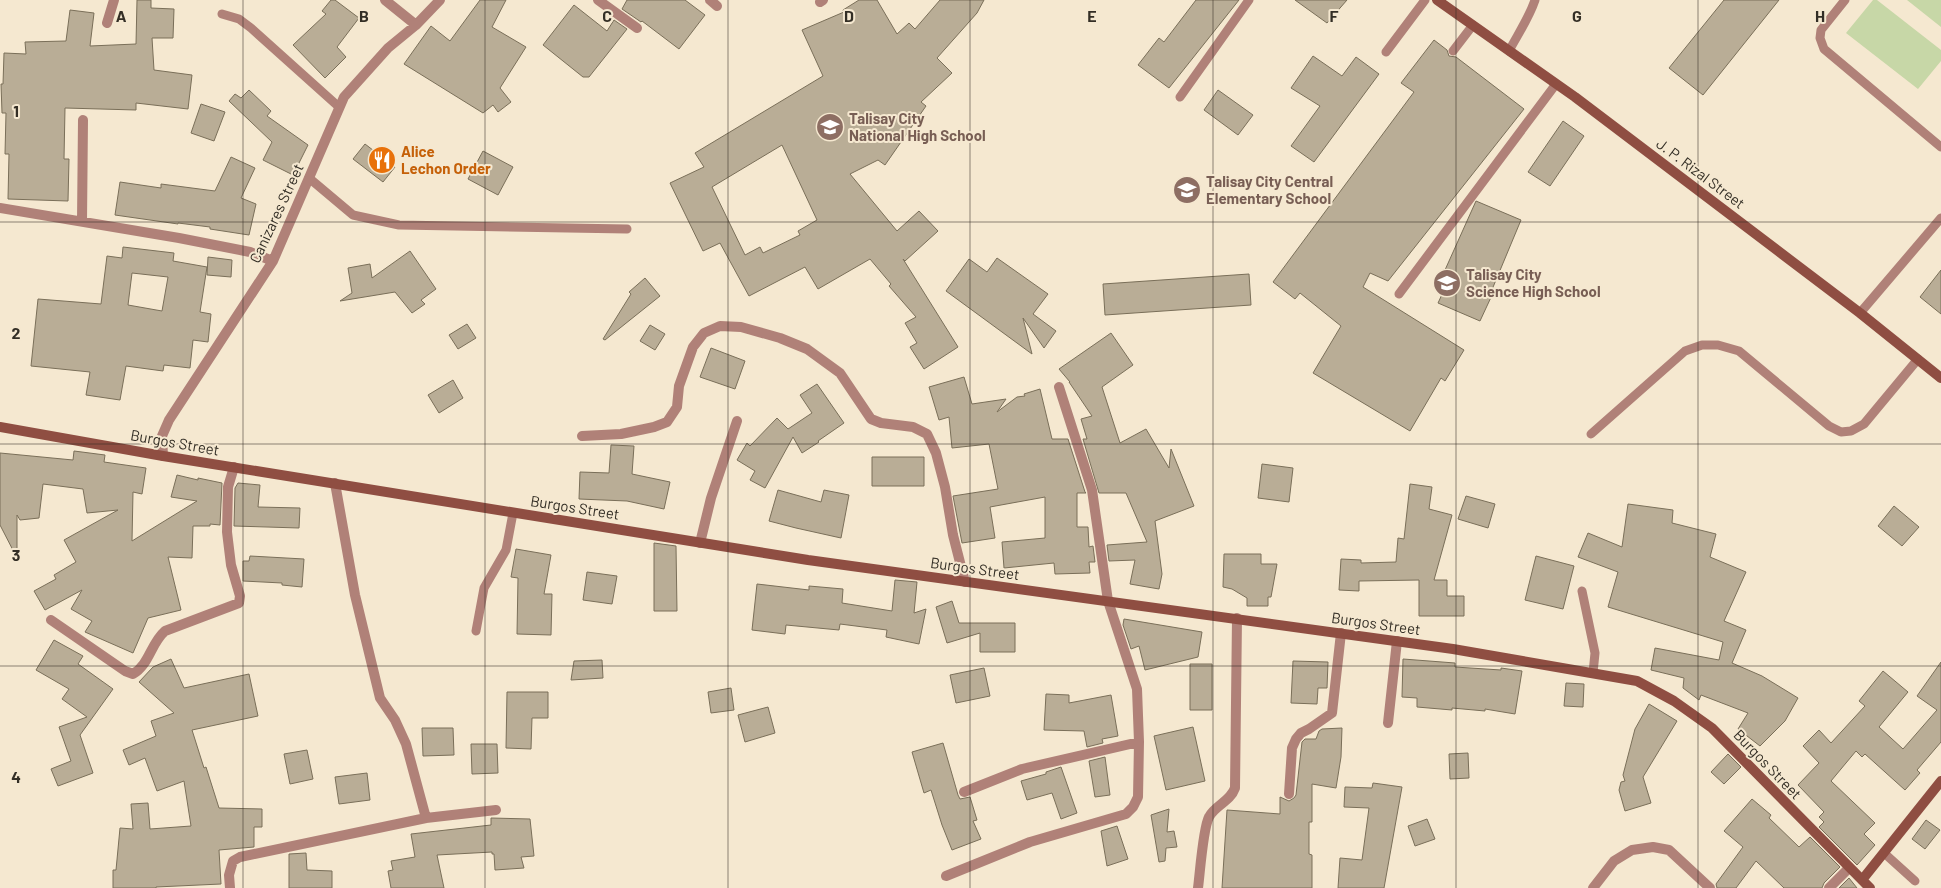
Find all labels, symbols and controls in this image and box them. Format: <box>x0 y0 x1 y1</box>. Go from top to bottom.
text: A <box>116 6 127 25</box>
text: B <box>359 6 369 25</box>
text: C <box>602 6 612 25</box>
text: D <box>844 6 854 25</box>
text: E <box>1087 6 1097 25</box>
text: F <box>1330 6 1339 25</box>
text: G <box>1572 6 1582 25</box>
text: H <box>1815 6 1825 25</box>
text: 1 <box>13 101 19 120</box>
place label: Talisay City National High School <box>849 109 986 144</box>
school or university icon: Talisay City National High School <box>815 112 845 142</box>
street label: J. P. Rizal Street <box>1653 134 1749 212</box>
place label: Alice Lechon Order <box>401 142 491 177</box>
restaurant icon: Alice Lechon Order <box>367 145 397 175</box>
street label: Canizares Street <box>245 161 307 265</box>
place label: Talisay City Central Elementary School <box>1206 172 1333 207</box>
school or university icon: Talisay City Central Elementary School <box>1172 175 1202 205</box>
place label: Talisay City Science High School <box>1466 265 1601 300</box>
school or university icon: Talisay City Science High School <box>1432 268 1462 298</box>
text: 2 <box>12 323 21 342</box>
street label: Burgos Street <box>129 425 221 459</box>
street label: Burgos Street <box>529 491 621 523</box>
text: 3 <box>12 545 20 564</box>
street label: Burgos Street <box>929 553 1021 583</box>
street label: Burgos Street <box>1330 608 1422 638</box>
street label: Burgos Street <box>1730 725 1806 803</box>
text: 4 <box>11 767 21 786</box>

